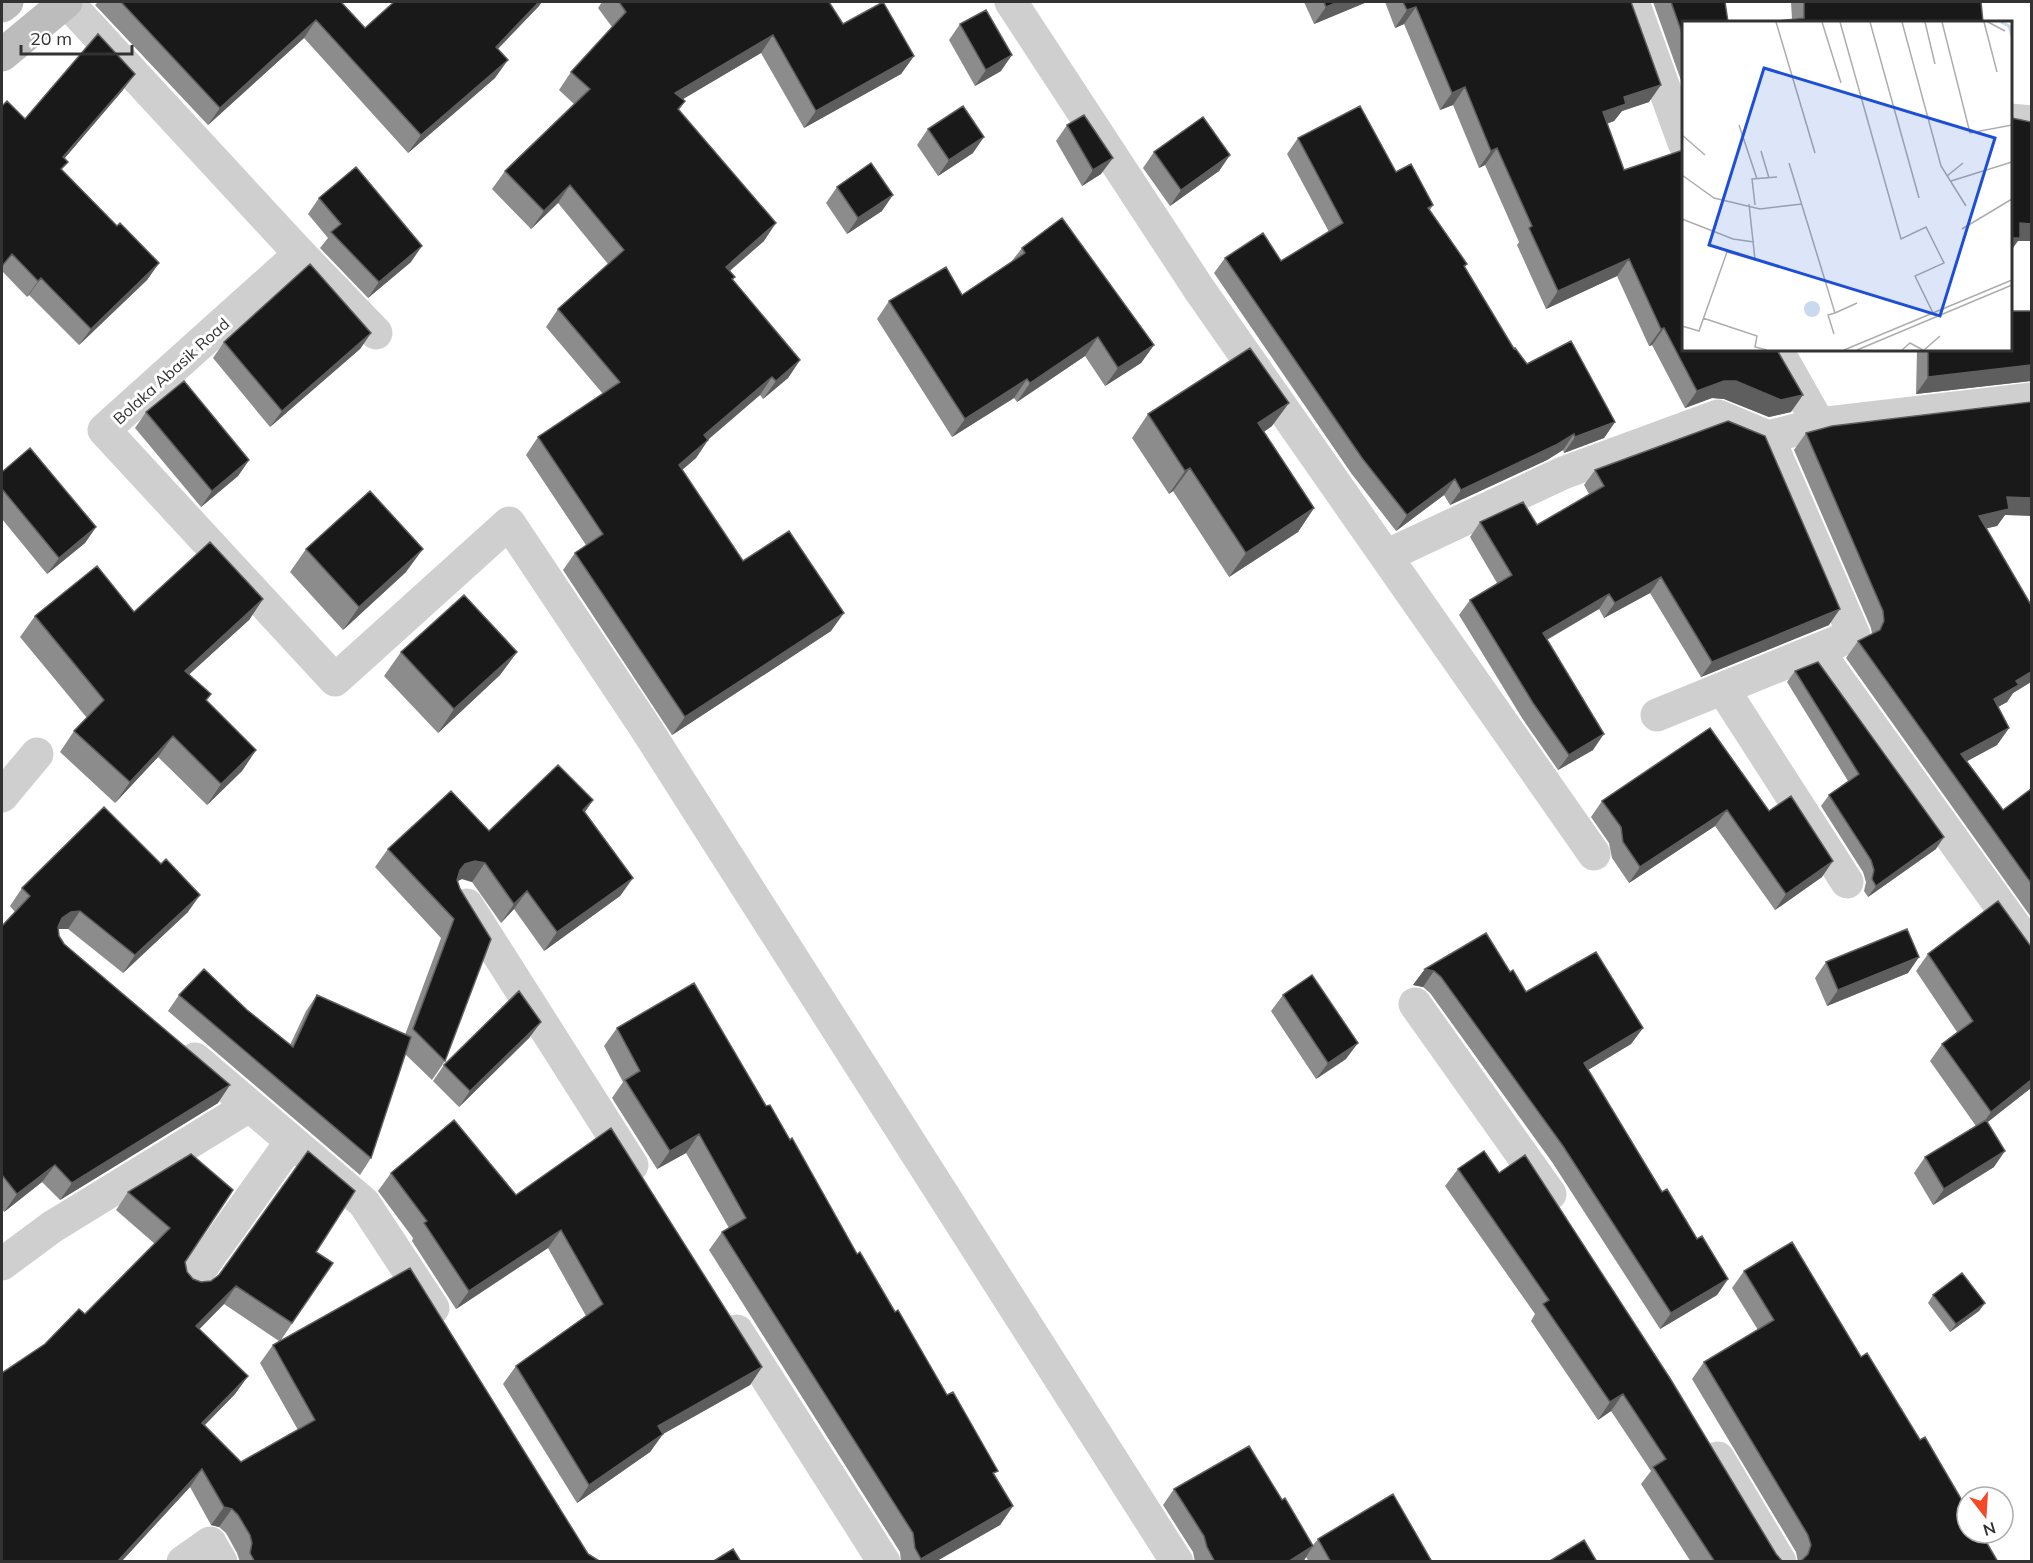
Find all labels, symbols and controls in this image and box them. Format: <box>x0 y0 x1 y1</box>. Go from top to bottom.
scale bar <box>21 18 132 56</box>
inset map <box>1682 21 2012 351</box>
text: 20 m <box>30 27 72 50</box>
street label: Bolaka Abasik Road <box>109 313 233 429</box>
north arrow <box>1955 1485 2015 1545</box>
text: N <box>1981 1518 1998 1541</box>

